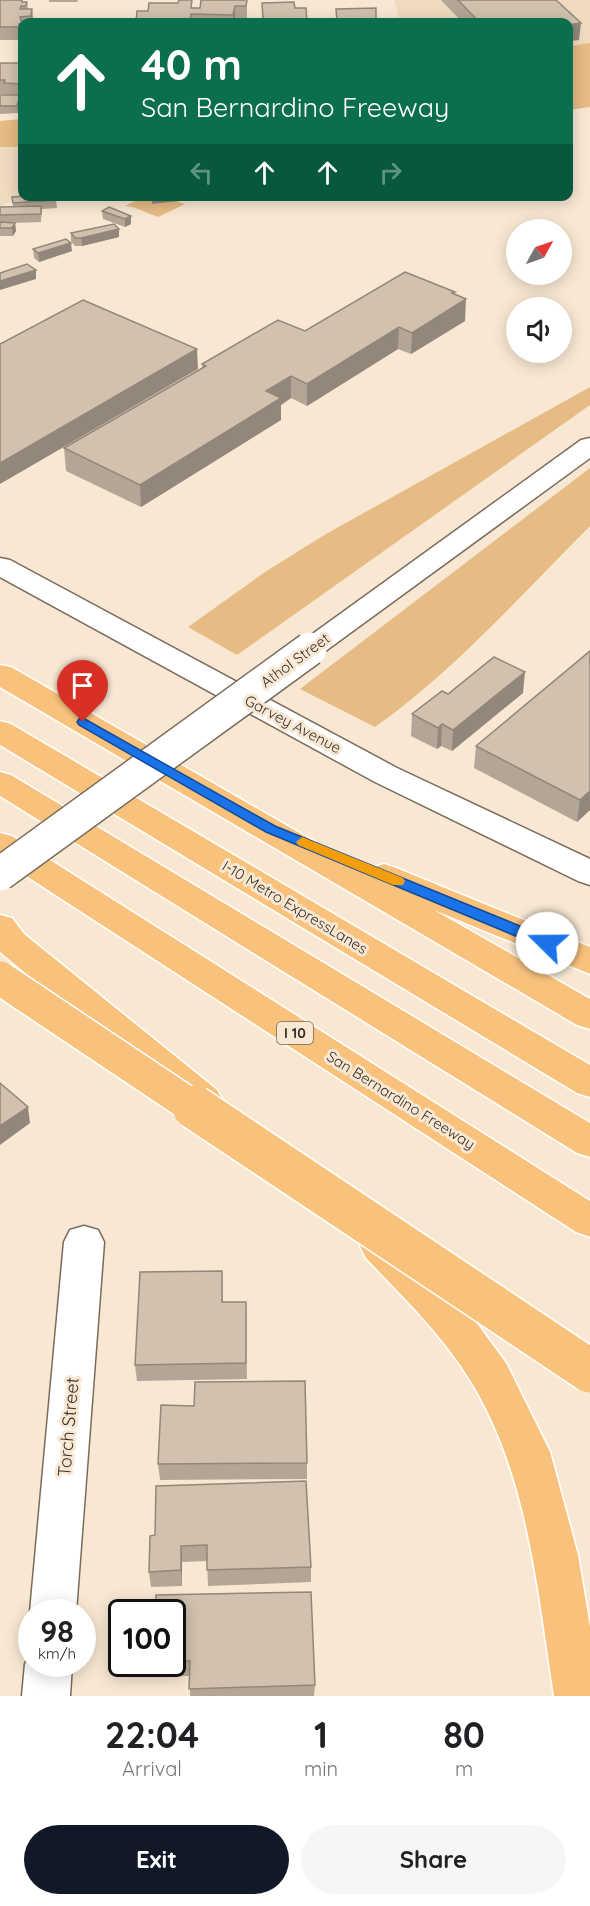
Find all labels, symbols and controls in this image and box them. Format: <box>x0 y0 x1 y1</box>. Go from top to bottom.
text: 40 m <box>141 38 242 91</box>
icon: ahead <box>42 42 120 120</box>
text: San Bernardino Freeway <box>141 90 449 124</box>
icon: left <box>185 156 218 189</box>
icon: ahead <box>248 156 281 189</box>
icon: ahead <box>311 156 344 189</box>
icon: right <box>374 156 407 189</box>
north arrow <box>506 219 572 285</box>
map controls <box>506 219 572 363</box>
button: sound <box>506 297 572 363</box>
street label: Athol Street <box>257 629 333 691</box>
pin <box>57 660 108 722</box>
icon: arrive <box>66 669 99 702</box>
street label: Garvey Avenue <box>242 691 344 757</box>
street label: I-10 Metro ExpressLanes <box>219 856 371 958</box>
position arrow <box>515 911 579 975</box>
road number: I 10 <box>277 1022 313 1044</box>
street label: San Bernardino Freeway <box>323 1047 479 1153</box>
street label: Torch Street <box>52 1376 84 1478</box>
speed limit sign: 100 <box>108 1599 186 1677</box>
text: 98 <box>40 1612 74 1650</box>
text: km/h <box>38 1644 76 1663</box>
text: 22:04 <box>105 1712 199 1757</box>
text: 1 <box>314 1712 328 1757</box>
text: 80 <box>443 1712 485 1757</box>
text: Arrival <box>122 1756 182 1781</box>
text: min <box>304 1756 338 1781</box>
text: m <box>455 1756 473 1781</box>
button: Exit <box>24 1825 289 1894</box>
button: Share <box>301 1825 566 1894</box>

